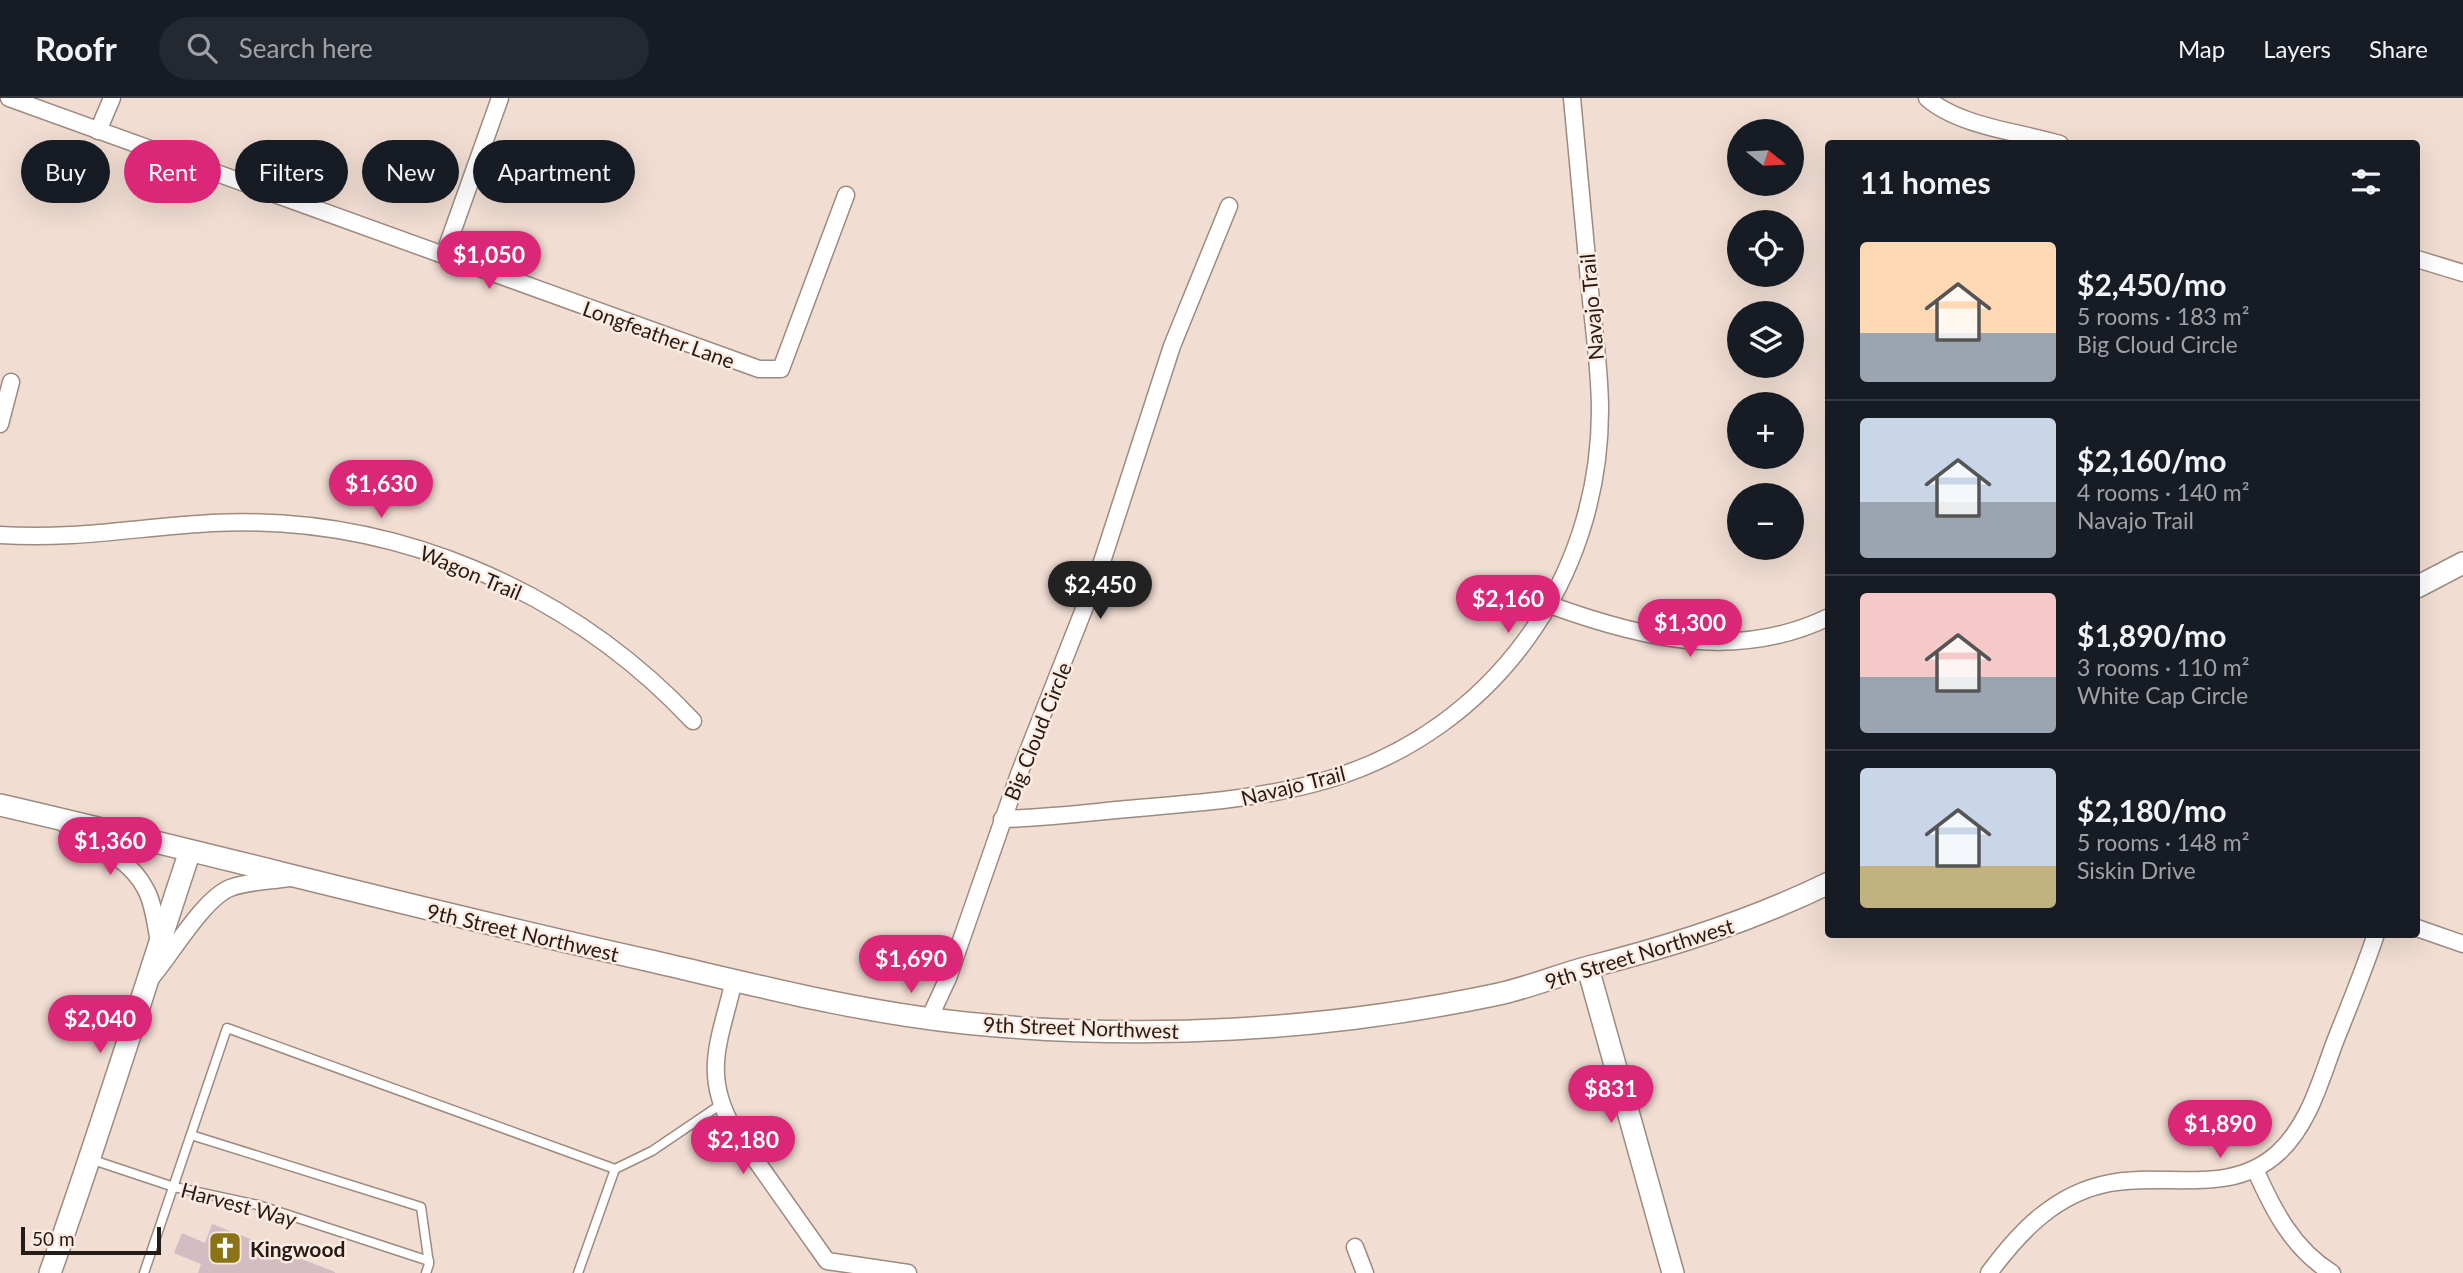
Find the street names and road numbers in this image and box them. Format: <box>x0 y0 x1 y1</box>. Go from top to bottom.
street label: Navajo Trail <box>1574 253 1608 361</box>
street label: Longfeather Lane <box>580 295 738 373</box>
street label: Wagon Trail <box>416 539 526 605</box>
street label: Big Cloud Circle <box>998 658 1076 804</box>
street label: Navajo Trail <box>1238 760 1348 810</box>
street label: 9th Street Northwest <box>425 898 622 966</box>
street label: 9th Street Northwest <box>1542 912 1737 994</box>
street label: 9th Street Northwest <box>983 1011 1180 1043</box>
street label: Harvest Way <box>178 1177 300 1231</box>

